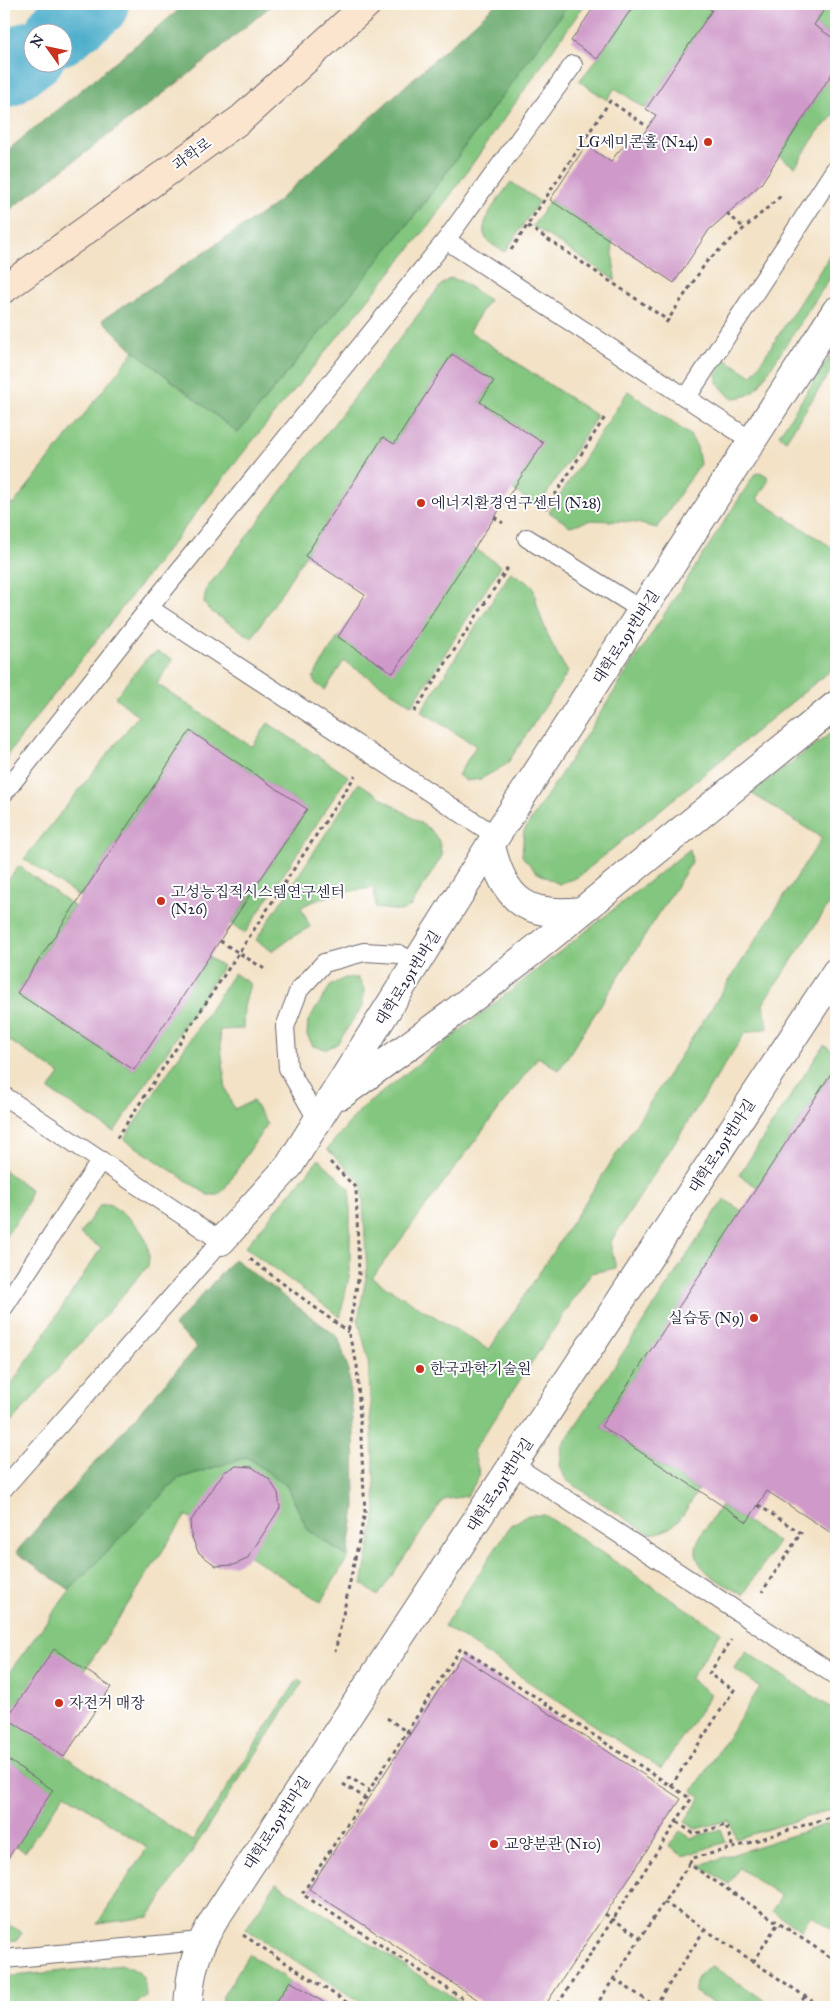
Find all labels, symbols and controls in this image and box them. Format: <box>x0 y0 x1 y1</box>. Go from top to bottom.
north arrow <box>22 22 72 72</box>
text: N <box>27 31 48 51</box>
place label: LG세미콘홀 (N24) <box>578 133 698 152</box>
street label: 과학로 <box>169 134 215 174</box>
marker: LG세미콘홀 (N24) <box>702 136 714 148</box>
place label: 에너지환경연구센터 (N28) <box>431 494 601 513</box>
marker: 에너지환경연구센터 (N28) <box>415 497 427 509</box>
street label: 대학로291번바길 <box>589 587 663 687</box>
place label: 고성능집적시스템연구센터 (N26) <box>171 883 345 919</box>
marker: 고성능집적시스템연구센터 (N26) <box>155 895 167 907</box>
street label: 대학로291번바길 <box>372 927 444 1029</box>
street label: 대학로291번마길 <box>685 1096 759 1196</box>
place label: 실습동 (N9) <box>668 1309 744 1328</box>
marker: 실습동 (N9) <box>748 1312 760 1324</box>
place label: 한국과학기술원 <box>430 1360 531 1378</box>
marker: 한국과학기술원 <box>414 1363 426 1375</box>
street label: 대학로291번마길 <box>463 1435 537 1535</box>
place label: 자전거 매장 <box>69 1694 145 1712</box>
marker: 자전거 매장 <box>53 1697 65 1709</box>
street label: 대학로291번마길 <box>240 1773 314 1873</box>
place label: 교양분관 (N10) <box>504 1835 601 1854</box>
marker: 교양분관 (N10) <box>488 1838 500 1850</box>

